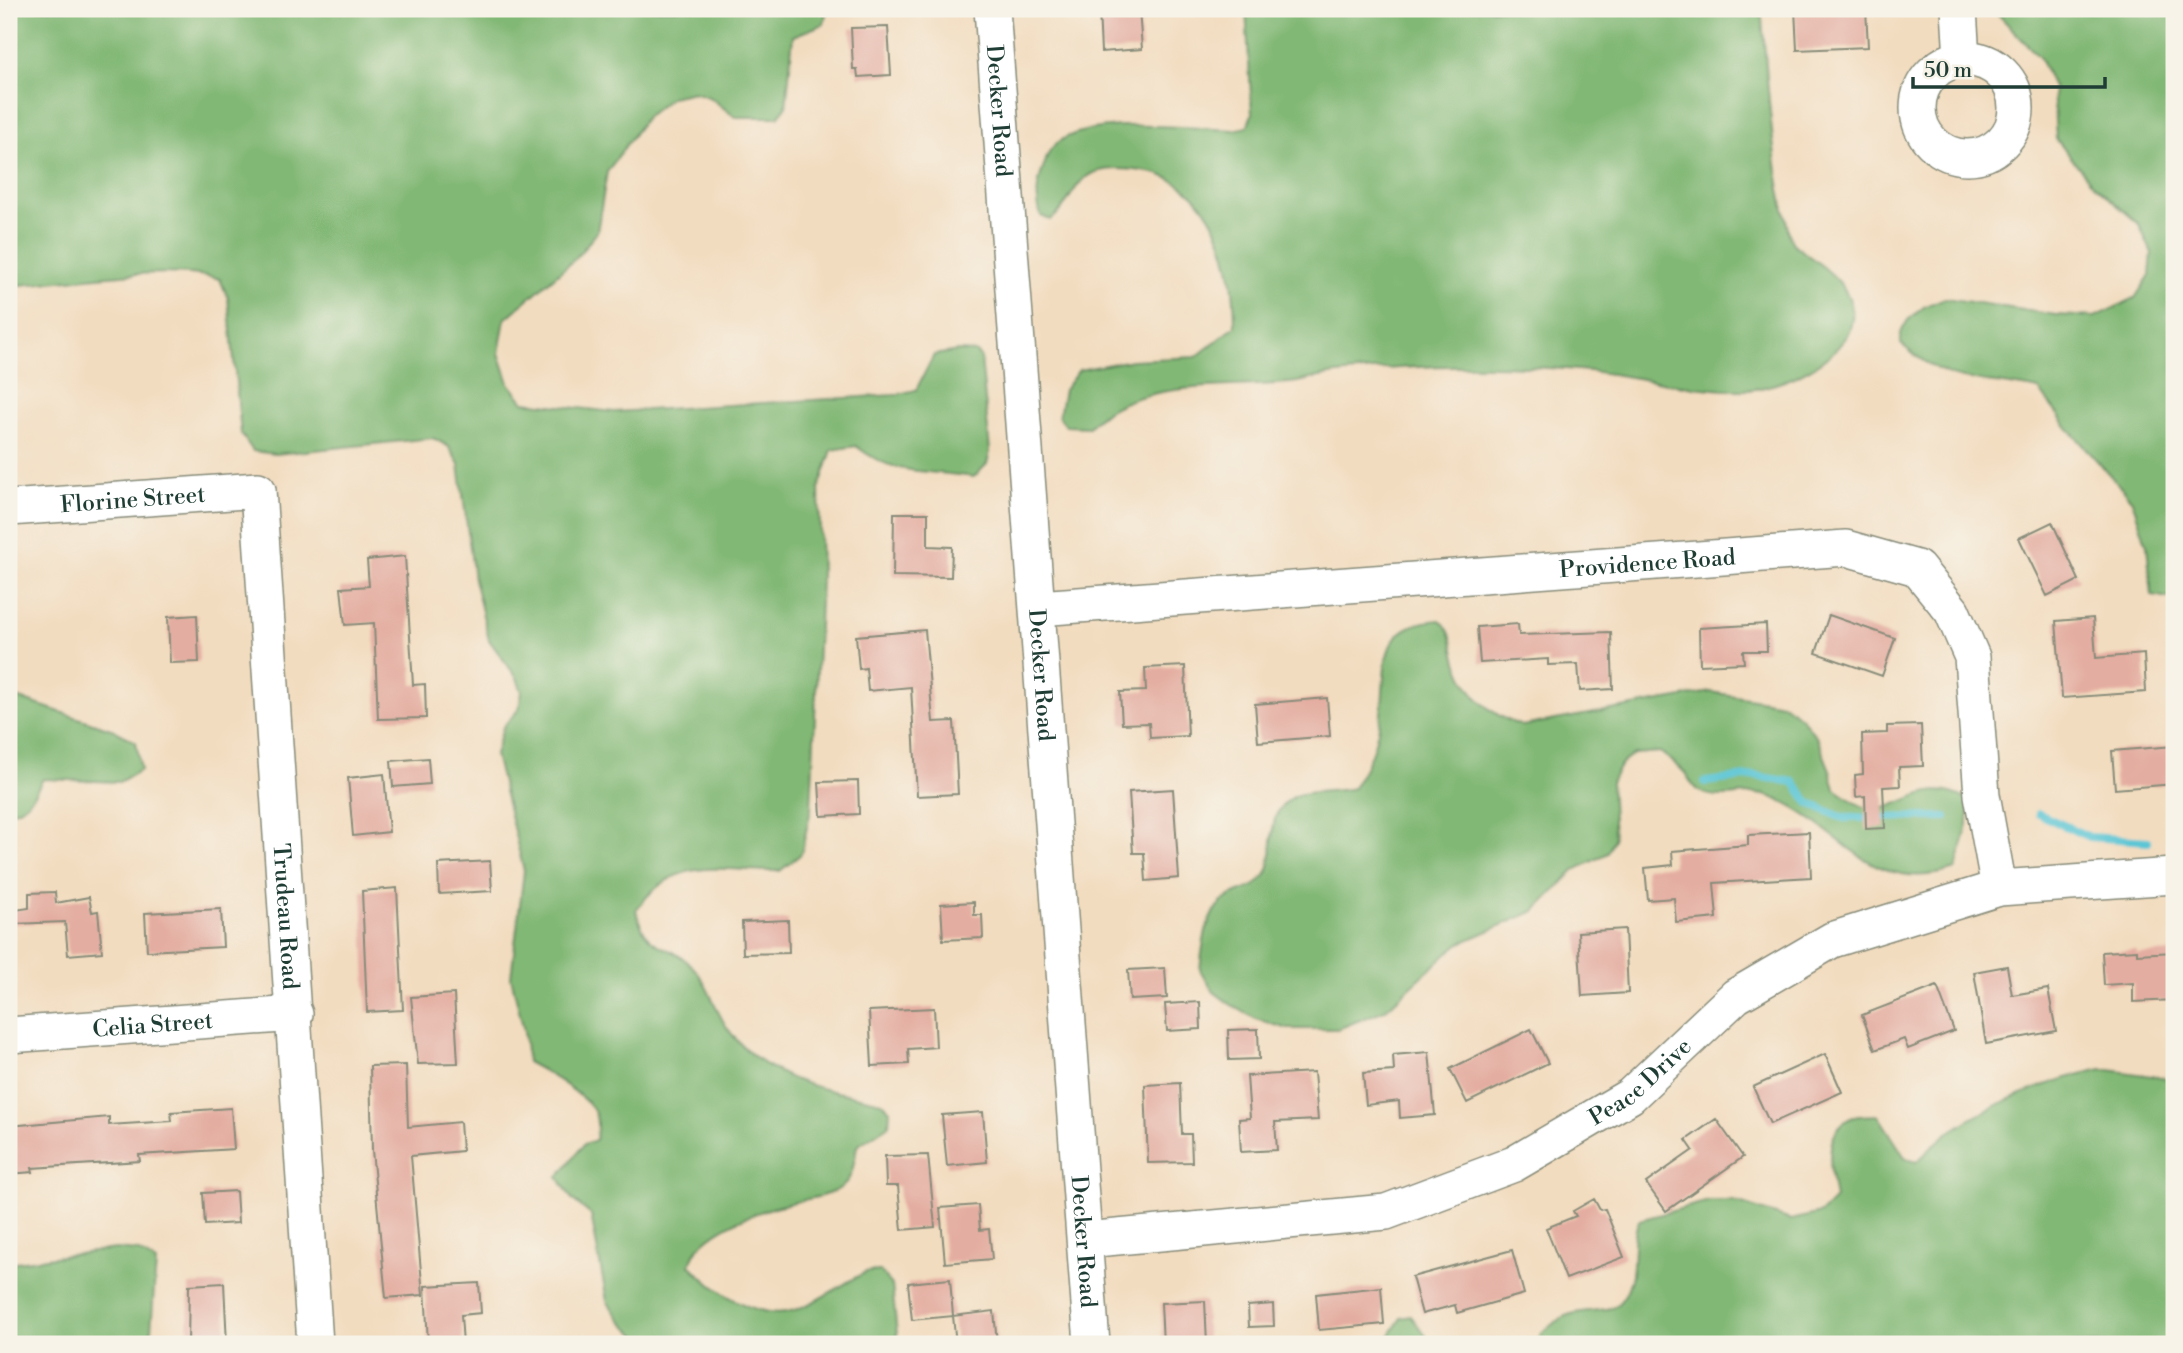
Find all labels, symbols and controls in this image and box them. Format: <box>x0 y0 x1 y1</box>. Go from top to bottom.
street label: Decker Road <box>980 44 1018 178</box>
scale bar <box>1913 46 2106 90</box>
text: 50 m <box>1924 58 1972 84</box>
street label: Florine Street <box>59 481 206 519</box>
street label: Providence Road <box>1558 543 1737 584</box>
street label: Decker Road <box>1022 608 1060 742</box>
street label: Trudeau Road <box>267 842 304 990</box>
street label: Celia Street <box>91 1007 214 1044</box>
street label: Peace Drive <box>1584 1033 1697 1132</box>
street label: Decker Road <box>1064 1174 1102 1309</box>

